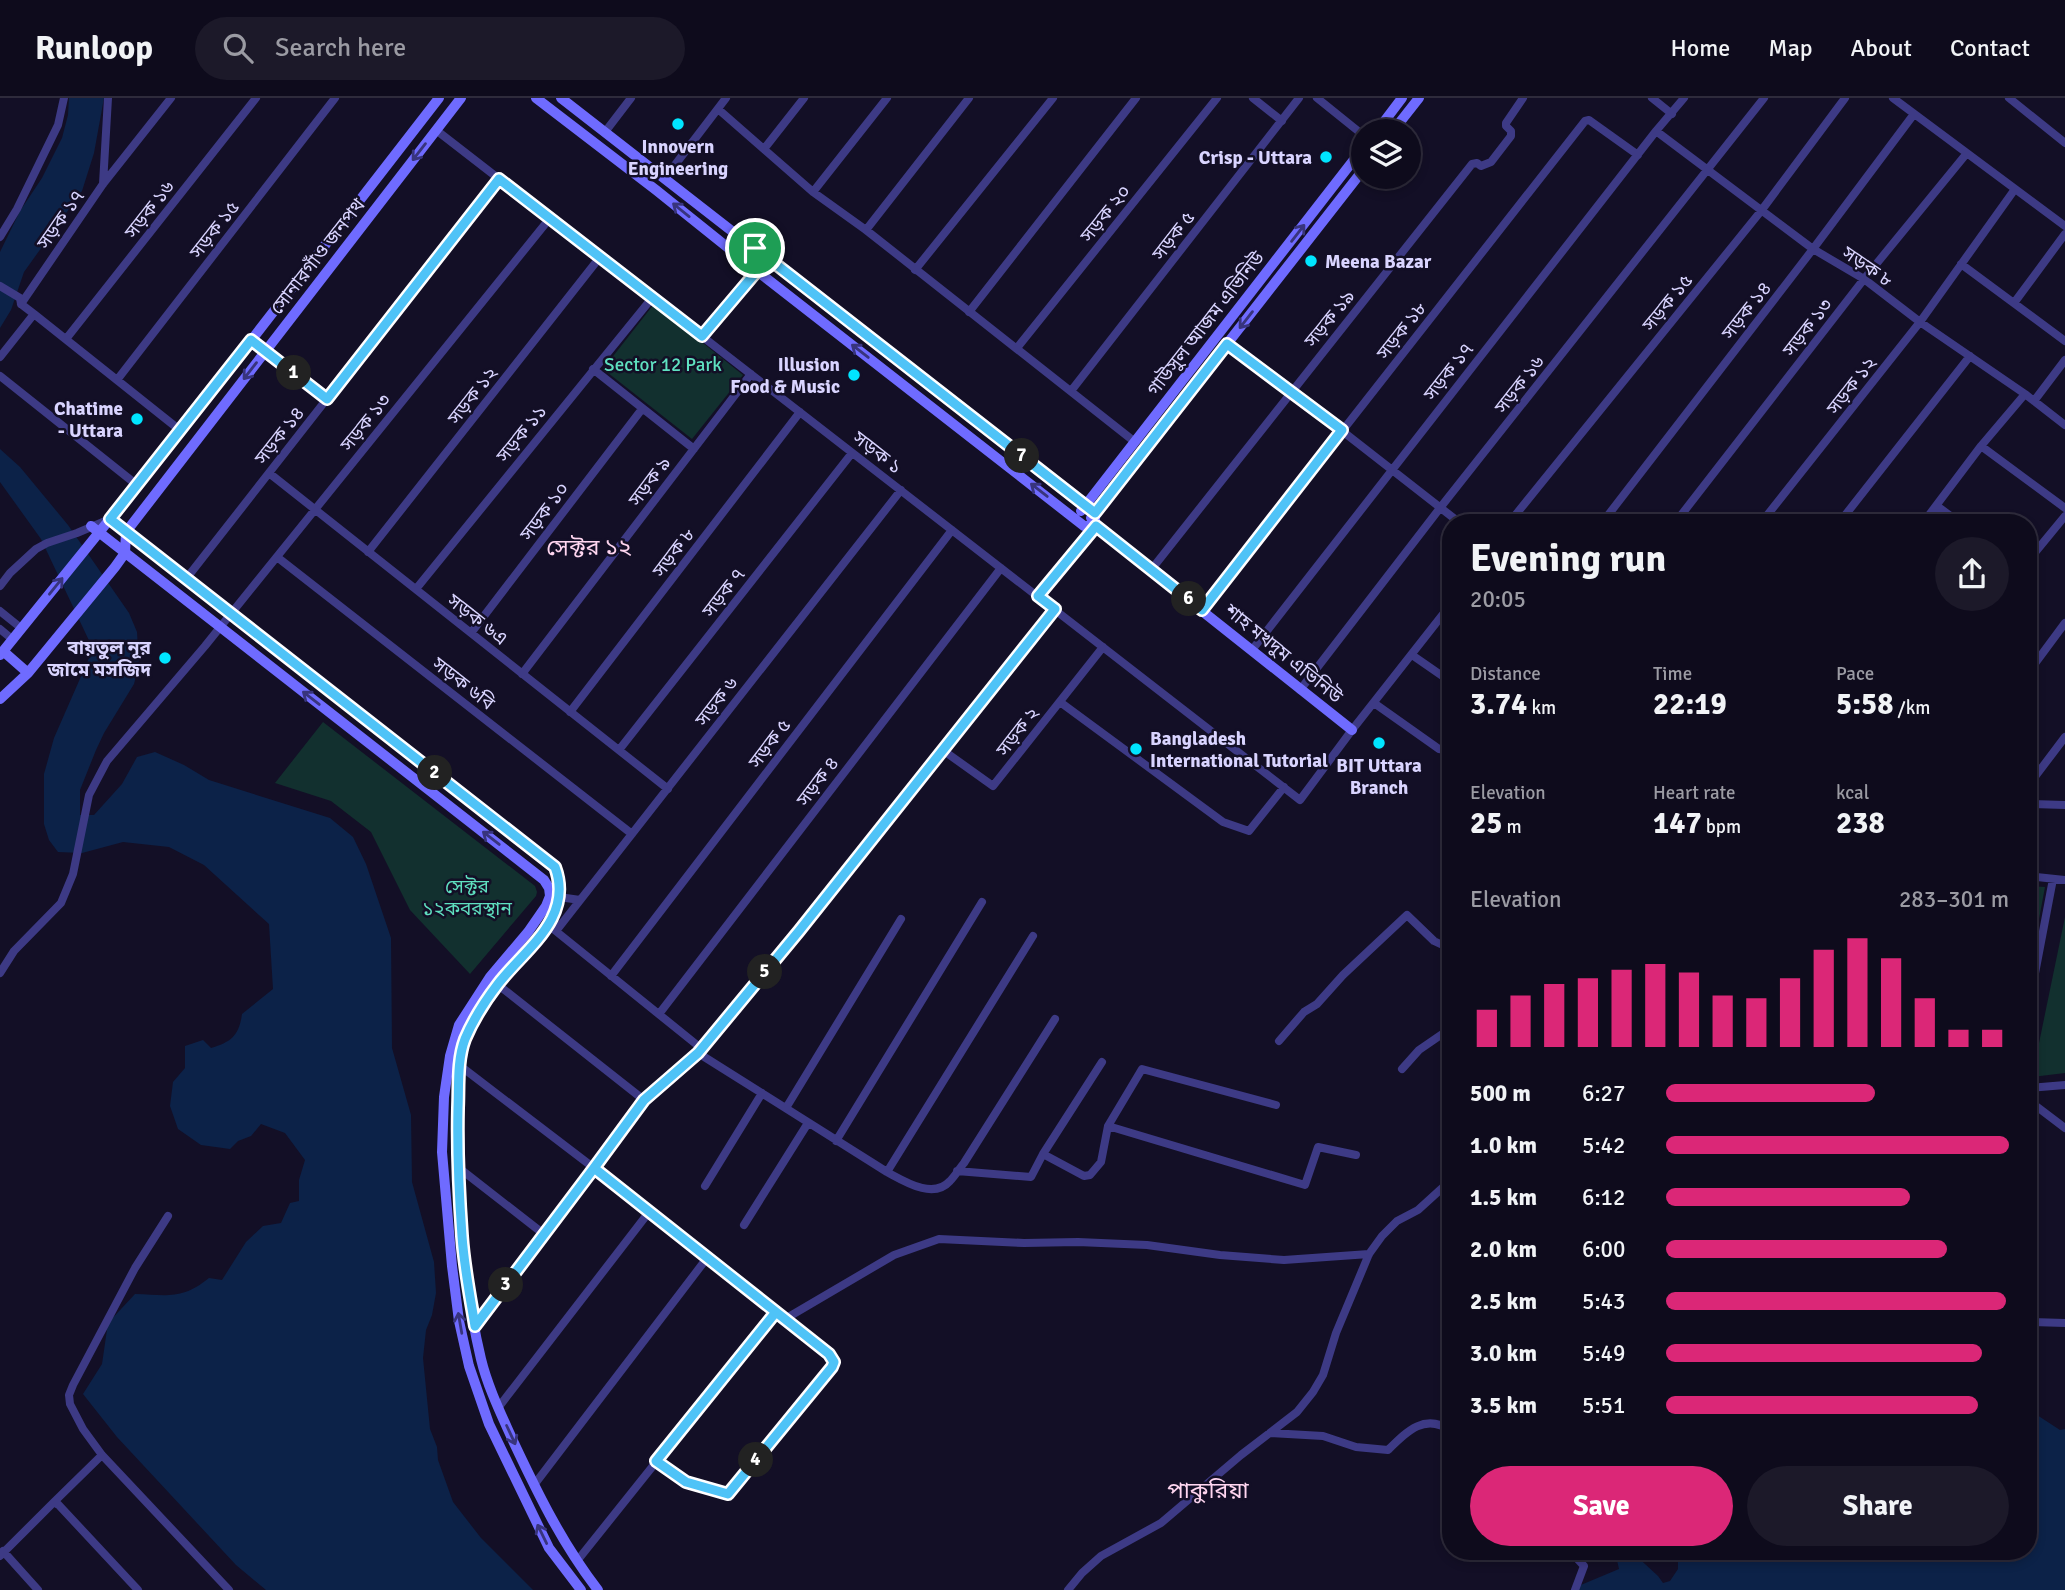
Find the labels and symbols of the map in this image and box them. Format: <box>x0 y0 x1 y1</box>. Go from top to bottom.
marker: Innovern Engineering <box>670 116 686 132</box>
place label: Innovern Engineering <box>628 135 728 181</box>
one-way arrow <box>412 142 427 161</box>
place label: Crisp - Uttara <box>1199 146 1312 170</box>
marker: Crisp - Uttara <box>1318 149 1334 165</box>
street label: সড়ক ১৬ <box>119 176 180 244</box>
street label: সড়ক ২০ <box>1075 180 1136 248</box>
street label: সড়ক ১৭ <box>31 185 90 255</box>
street label: সোনারগাঁও জনপথ <box>265 193 371 319</box>
street label: সড়ক ১৫ <box>184 196 245 264</box>
one-way arrow <box>673 202 691 218</box>
street label: সড়ক ৫ <box>1146 206 1201 266</box>
pin <box>725 218 785 278</box>
one-way arrow <box>1290 224 1305 242</box>
street label: সড়ক ৮ <box>1837 241 1897 292</box>
street label: গাউসুল আজম এভিনিউ <box>1142 246 1270 401</box>
place label: Meena Bazar <box>1325 250 1432 274</box>
marker: Meena Bazar <box>1303 253 1319 269</box>
street label: সড়ক ১৫ <box>1637 269 1698 337</box>
street label: সড়ক ১৪ <box>1716 277 1777 345</box>
street label: সড়ক ১৯ <box>1299 285 1360 353</box>
street label: সড়ক ১৩ <box>1777 294 1838 362</box>
street label: সড়ক ১৮ <box>1371 297 1432 365</box>
one-way arrow <box>1238 311 1253 329</box>
street label: সড়ক ১৭ <box>1418 338 1479 406</box>
one-way arrow <box>851 343 870 358</box>
street label: সড়ক ১৬ <box>1489 351 1550 419</box>
street label: সড়ক ১২ <box>1821 352 1882 420</box>
park label: Sector 12 Park <box>604 353 722 377</box>
place label: Illusion Food & Music <box>730 353 840 399</box>
pin: 1 <box>276 356 312 390</box>
one-way arrow <box>243 361 258 380</box>
street label: সড়ক ১২ <box>442 362 503 430</box>
marker: Illusion Food & Music <box>846 367 862 383</box>
street label: সড়ক ১৩ <box>335 389 396 457</box>
place label: Chatime - Uttara <box>54 397 123 443</box>
street label: সড়ক ১১ <box>491 400 552 468</box>
street label: সড়ক ১৪ <box>249 402 310 470</box>
marker: Chatime - Uttara <box>129 411 145 427</box>
street label: সড়ক ১ <box>847 425 907 480</box>
pin: 7 <box>1004 438 1040 474</box>
street label: সড়ক ৯ <box>623 452 676 512</box>
street label: সড়ক ১০ <box>514 477 575 547</box>
one-way arrow <box>1031 483 1049 498</box>
street label: সড়ক ৮ <box>647 523 700 583</box>
district label: সেক্টর ১২ <box>546 533 632 562</box>
street label: সড়ক ৭ <box>696 563 751 623</box>
one-way arrow <box>48 578 63 596</box>
pin: 6 <box>1172 582 1206 616</box>
street label: সড়ক ৬এ <box>442 588 512 651</box>
street label: শাহ মখদুম এভিনিউ <box>1219 598 1348 709</box>
place label: বায়তুল নূর জামে মসজিদ <box>46 636 152 682</box>
marker: বায়তুল নূর জামে মসজিদ <box>157 650 173 666</box>
street label: সড়ক ৬বি <box>427 651 500 716</box>
street label: সড়ক ৬ <box>689 672 744 732</box>
one-way arrow <box>302 691 321 706</box>
street label: সড়ক ২ <box>990 702 1045 762</box>
street label: সড়ক ৫ <box>743 714 796 774</box>
place label: Bangladesh International Tutorial <box>1150 727 1328 773</box>
marker: BIT Uttara Branch <box>1371 735 1387 751</box>
marker: Bangladesh International Tutorial <box>1128 741 1144 757</box>
street label: সড়ক ৪ <box>791 752 844 812</box>
place label: BIT Uttara Branch <box>1336 754 1422 800</box>
pin: 2 <box>418 756 452 790</box>
one-way arrow <box>482 830 500 845</box>
park label: সেক্টর ১২কবরস্থান <box>422 875 512 921</box>
pin: 5 <box>748 954 782 990</box>
pin: 3 <box>489 1268 524 1302</box>
one-way arrow <box>452 1312 466 1335</box>
one-way arrow <box>505 1424 518 1446</box>
pin: 4 <box>738 1442 774 1478</box>
district label: পাকুরিয়া <box>1167 1476 1250 1505</box>
one-way arrow <box>535 1524 549 1545</box>

